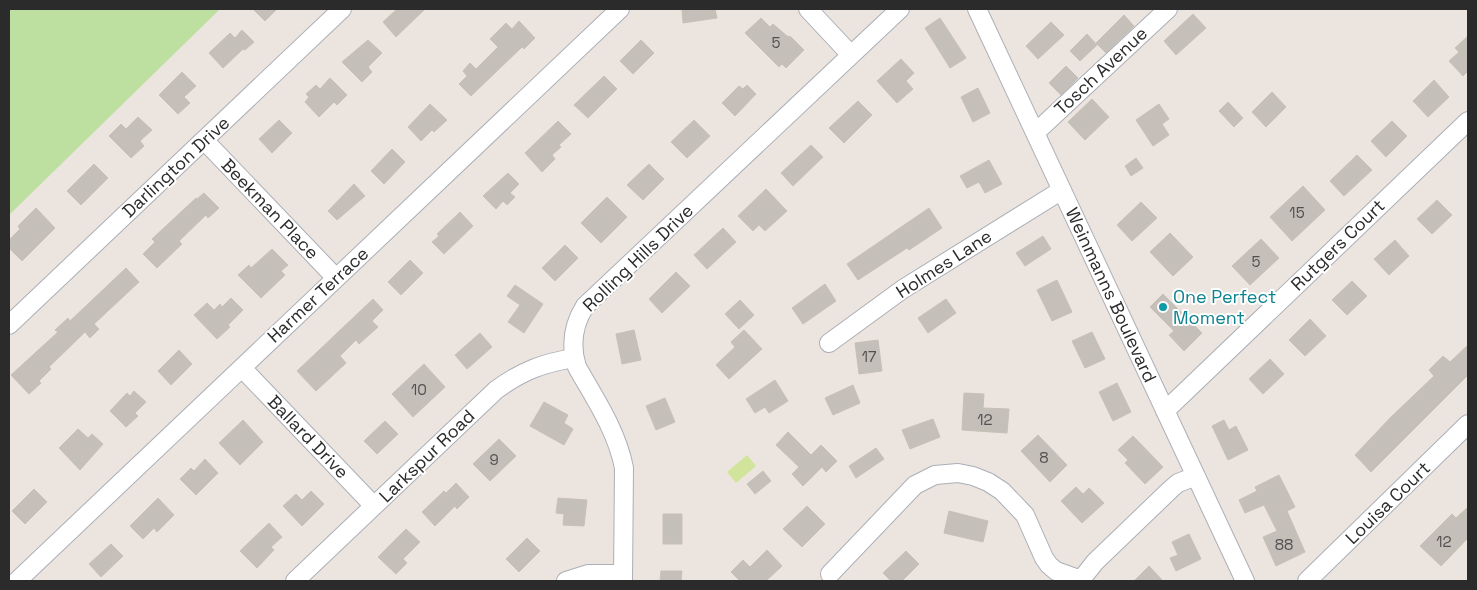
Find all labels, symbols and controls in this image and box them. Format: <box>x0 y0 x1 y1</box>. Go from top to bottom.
street label: Tosch Avenue <box>1049 22 1152 120</box>
house number: 5 <box>772 33 781 52</box>
street label: Darlington Drive <box>117 111 234 222</box>
street label: Beekman Place <box>217 153 324 264</box>
street label: Rutgers Court <box>1286 194 1390 295</box>
street label: Rolling Hills Drive <box>577 199 698 316</box>
house number: 15 <box>1289 203 1305 222</box>
street label: Weinmanns Boulevard <box>1061 204 1162 386</box>
street label: Holmes Lane <box>892 224 996 303</box>
street label: Harmer Terrace <box>262 242 373 347</box>
house number: 5 <box>1252 252 1261 271</box>
place label: One Perfect Moment <box>1173 285 1276 329</box>
marker: One Perfect Moment <box>1157 301 1169 313</box>
house number: 17 <box>862 347 876 366</box>
house number: 10 <box>411 380 427 399</box>
street label: Ballard Drive <box>263 390 354 483</box>
street label: Larkspur Road <box>374 404 479 507</box>
house number: 12 <box>977 410 993 429</box>
house number: 8 <box>1039 448 1049 467</box>
house number: 9 <box>489 450 499 469</box>
street label: Louisa Court <box>1340 456 1435 549</box>
house number: 12 <box>1436 532 1452 551</box>
house number: 88 <box>1275 535 1293 554</box>

